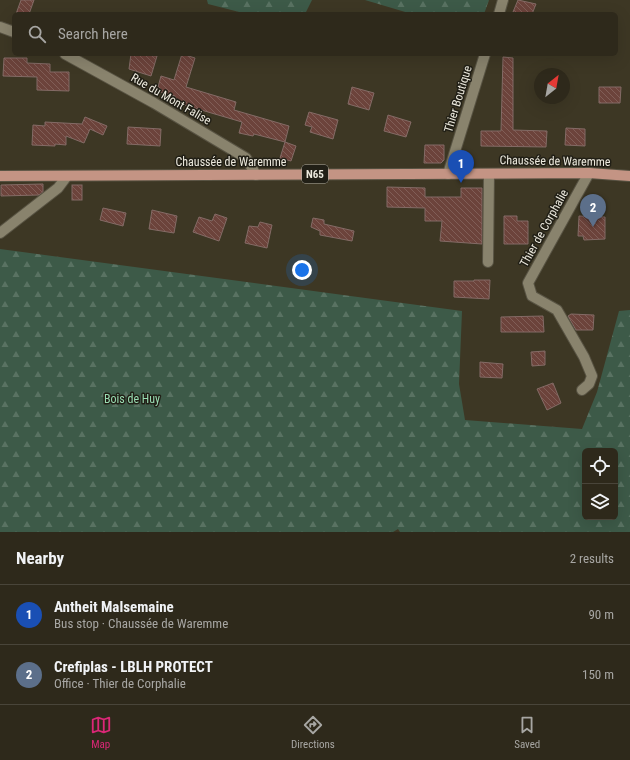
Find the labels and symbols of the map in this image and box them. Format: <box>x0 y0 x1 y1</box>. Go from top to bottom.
street label: Thier Boutique <box>441 64 475 134</box>
north arrow <box>534 68 570 104</box>
street label: Rue du Mont Falise <box>128 70 214 128</box>
pin: 1 <box>448 150 474 183</box>
street label: Chaussée de Waremme <box>499 153 611 169</box>
street label: Chaussée de Waremme <box>176 155 287 169</box>
road number: N65 <box>302 165 328 183</box>
street label: Thier de Corphalie <box>517 187 571 269</box>
pin: 2 <box>580 194 606 227</box>
your location <box>292 260 312 280</box>
park label: Bois de Huy <box>104 392 160 406</box>

